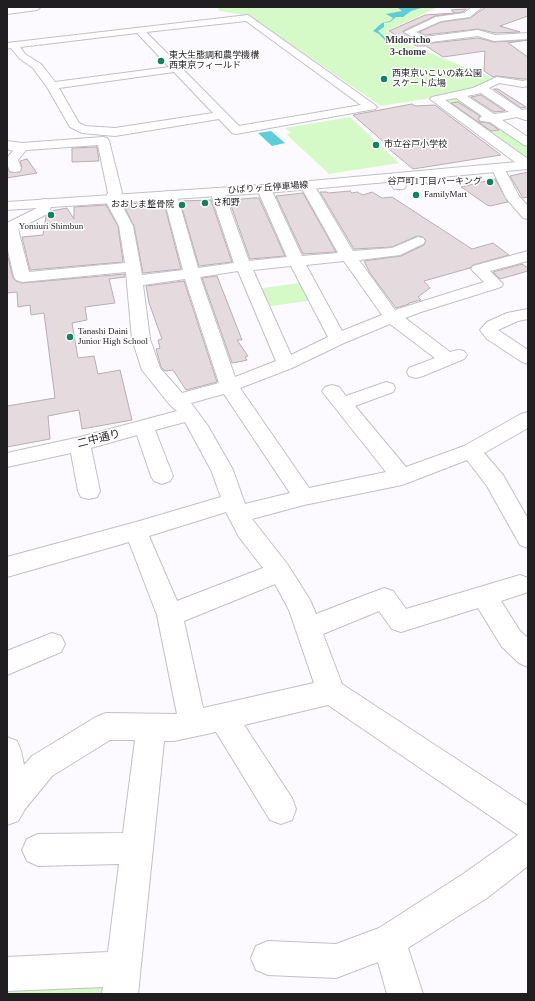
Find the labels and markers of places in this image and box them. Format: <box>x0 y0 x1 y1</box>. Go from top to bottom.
place label: 東大生態調和農学機構 西東京フィールド <box>169 51 259 72</box>
marker: 東大生態調和農学機構 西東京フィールド <box>156 56 166 66</box>
place label: 西東京いこいの森公園 スケート広場 <box>392 69 482 90</box>
marker: 西東京いこいの森公園 スケート広場 <box>379 74 389 84</box>
marker: 市立谷戸小学校 <box>371 140 381 150</box>
place label: 市立谷戸小学校 <box>384 140 447 150</box>
place label: 谷戸町1丁目パーキング <box>388 177 482 187</box>
marker: 谷戸町1丁目パーキング <box>485 177 495 187</box>
marker: FamilyMart <box>411 190 421 200</box>
place label: FamilyMart <box>424 190 467 200</box>
marker: さ和野 <box>200 198 210 208</box>
place label: さ和野 <box>213 198 240 208</box>
place label: おおしま整骨院 <box>111 200 174 210</box>
marker: おおしま整骨院 <box>177 200 187 210</box>
marker: Yomiuri Shimbun <box>46 210 56 220</box>
place label: Yomiuri Shimbun <box>19 222 83 232</box>
place label: Tanashi Daini Junior High School <box>78 327 148 348</box>
marker: Tanashi Daini Junior High School <box>65 332 75 342</box>

